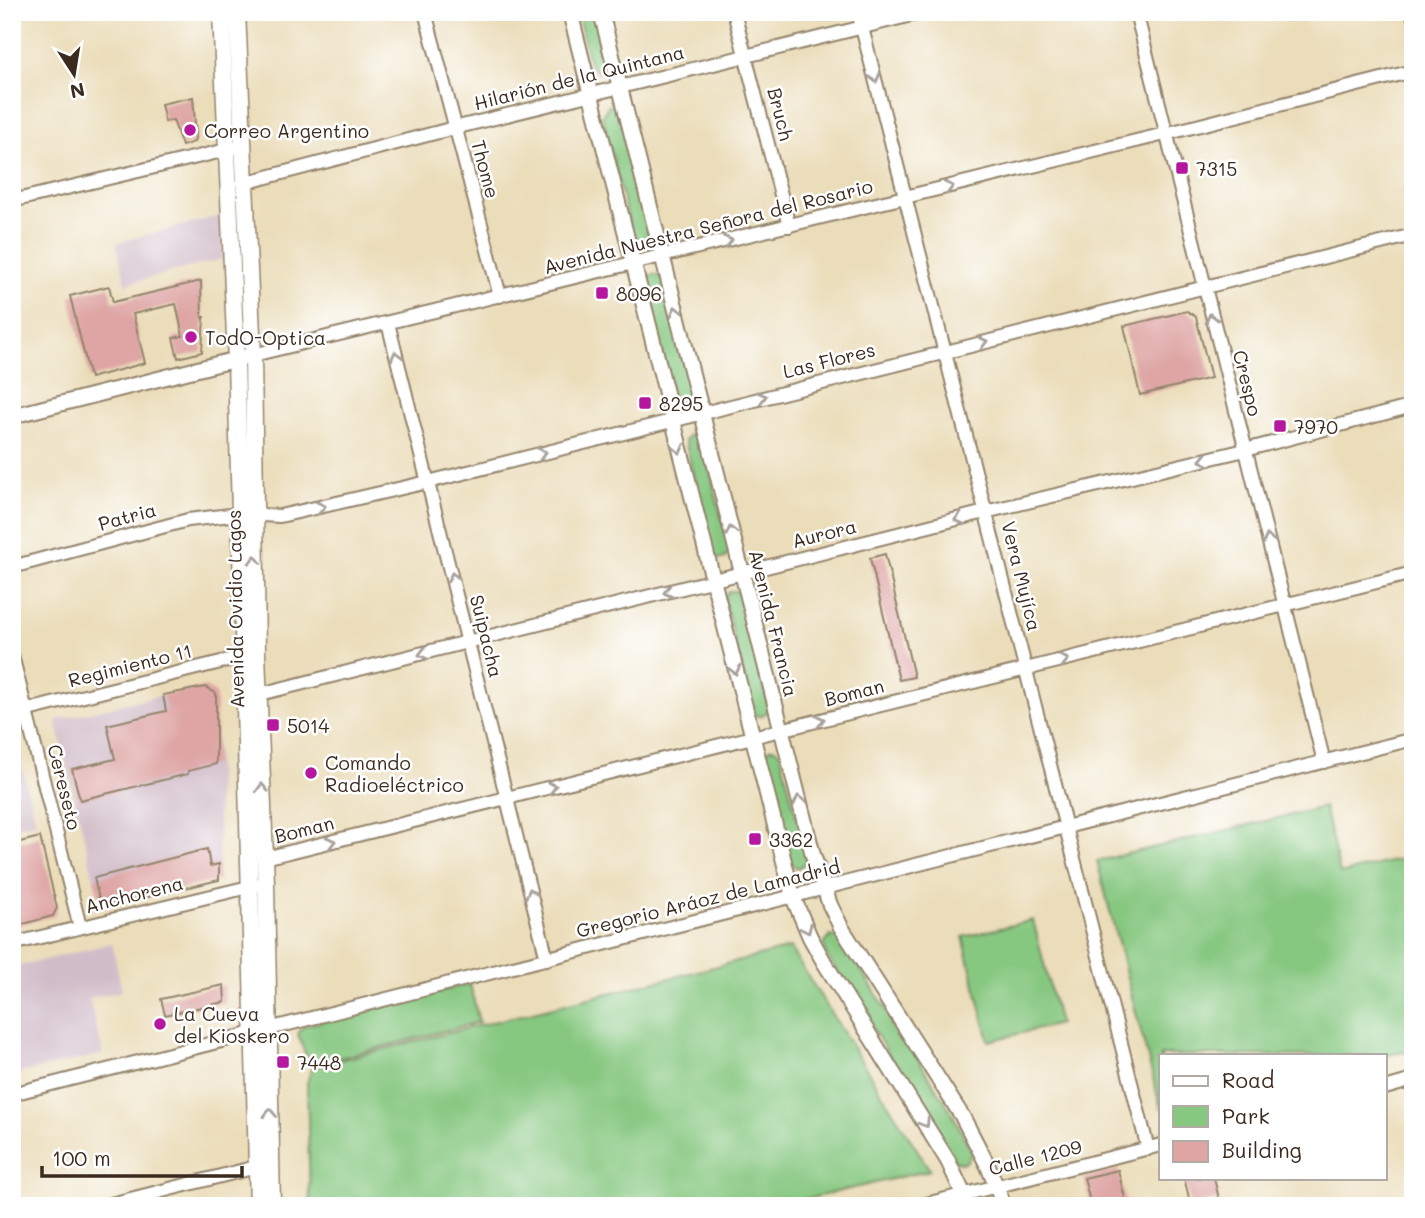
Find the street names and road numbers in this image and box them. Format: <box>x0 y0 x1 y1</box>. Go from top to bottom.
street label: Hilarión de la Quintana <box>471 39 687 115</box>
street label: Bruch <box>762 85 800 143</box>
street label: Thome <box>466 137 506 201</box>
street label: Avenida Nuestra Señora del Rosario <box>541 173 875 279</box>
street label: Las Flores <box>780 336 878 384</box>
street label: Crespo <box>1228 347 1268 419</box>
street label: Patria <box>95 496 159 536</box>
street label: Avenida Ovidio Lagos <box>221 509 249 709</box>
street label: Aurora <box>789 513 859 553</box>
street label: Vera Mujíca <box>996 518 1048 634</box>
street label: Avenida Francia <box>744 547 804 699</box>
street label: Suipacha <box>465 592 509 680</box>
street label: Regimiento 11 <box>65 638 195 692</box>
street label: Boman <box>822 673 886 711</box>
street label: Cereseto <box>42 742 88 832</box>
street label: Boman <box>272 810 336 848</box>
street label: Gregorio Aráoz de Lamadrid <box>574 853 842 943</box>
street label: Anchorena <box>82 870 186 918</box>
street label: Calle 1209 <box>986 1133 1084 1181</box>

